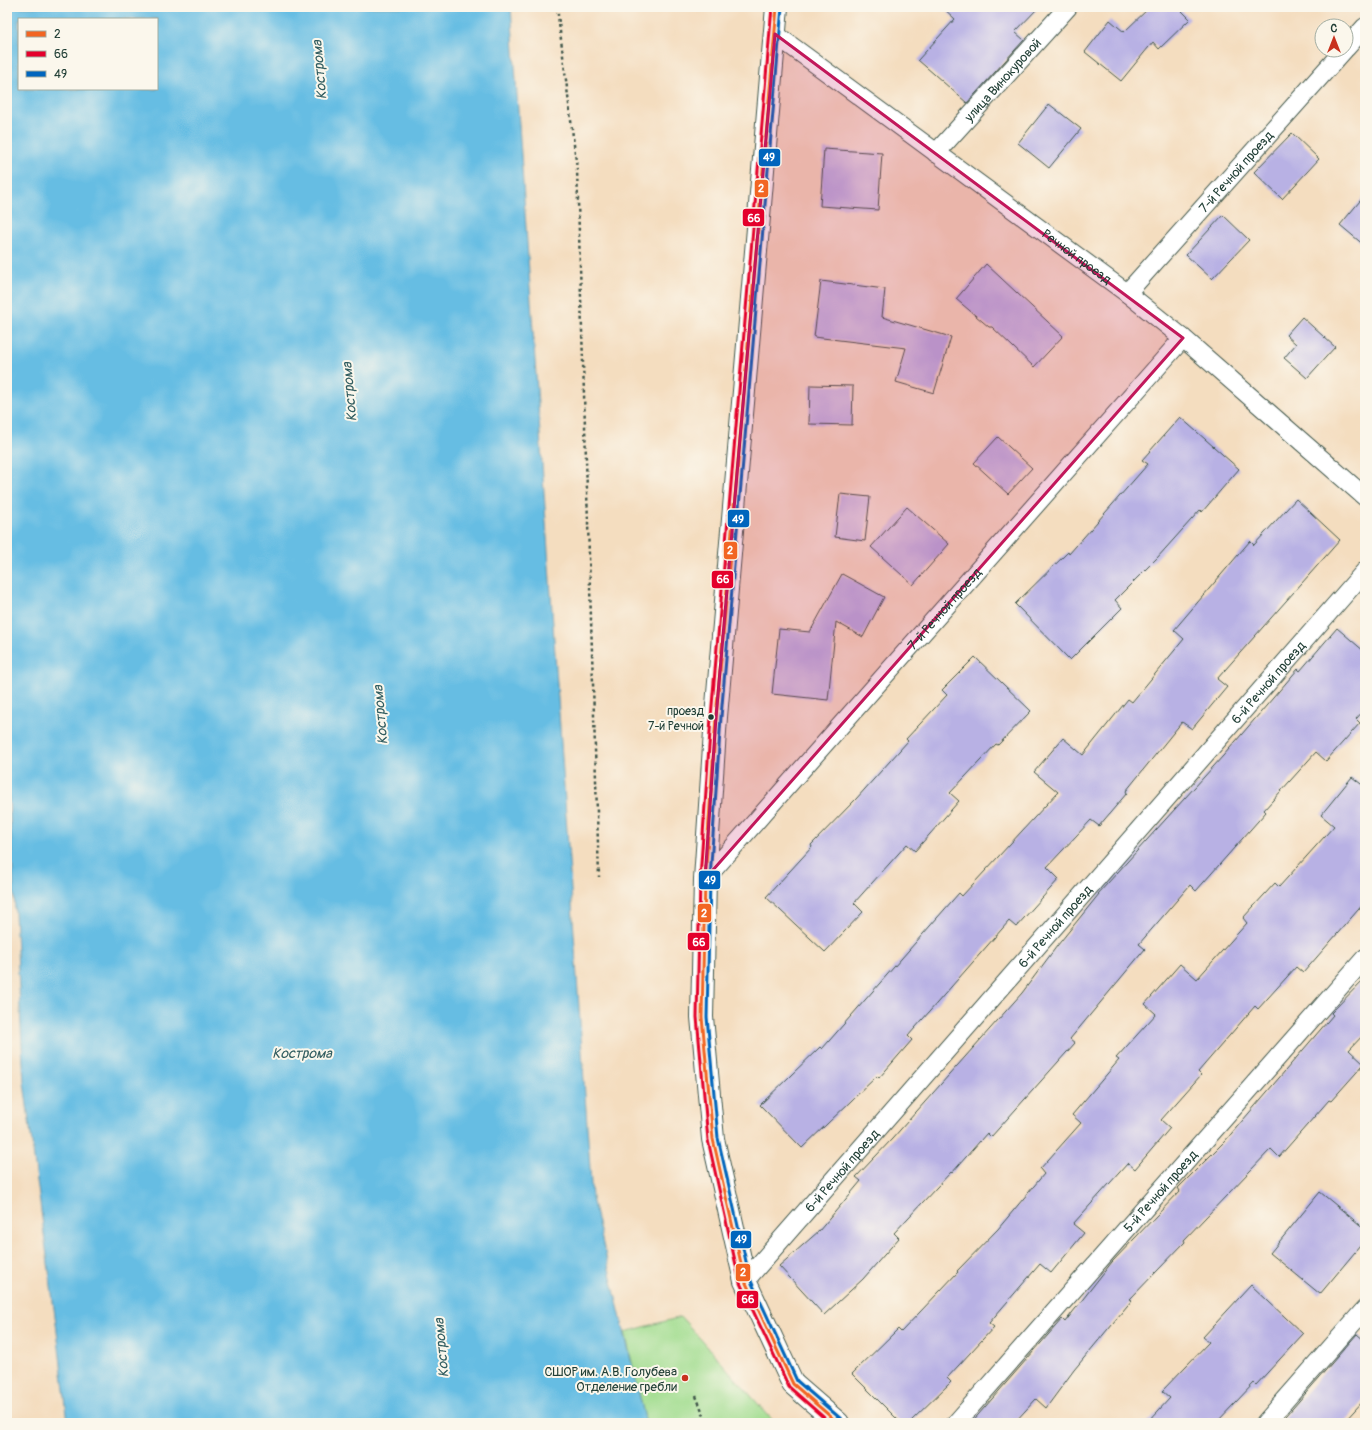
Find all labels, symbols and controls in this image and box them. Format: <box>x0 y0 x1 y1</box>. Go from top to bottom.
legend <box>18 18 158 90</box>
north arrow <box>1314 18 1354 58</box>
text: С <box>1331 22 1338 35</box>
text: 2 <box>54 27 61 42</box>
street label: улица Винокуровой <box>961 35 1045 126</box>
water label: Кострома <box>308 38 331 100</box>
text: 66 <box>54 47 68 62</box>
text: 49 <box>54 67 67 82</box>
street label: 7-й Речной проезд <box>1196 128 1277 216</box>
line badge: 49 <box>758 148 781 167</box>
text: 49 <box>762 151 775 164</box>
line badge: 2 <box>754 179 769 198</box>
text: 2 <box>758 182 764 195</box>
line badge: 66 <box>742 208 765 227</box>
text: 66 <box>748 212 761 225</box>
street label: Речной проезд <box>1039 226 1114 288</box>
water label: Кострома <box>338 360 361 422</box>
line badge: 49 <box>727 509 750 528</box>
text: 49 <box>731 513 744 526</box>
line badge: 2 <box>723 541 738 560</box>
text: 2 <box>727 544 733 557</box>
street label: 7-й Речной проезд <box>904 565 985 653</box>
line badge: 66 <box>711 570 734 589</box>
text: 66 <box>717 573 730 586</box>
street label: 6-й Речной проезд <box>1228 638 1309 727</box>
water label: Кострома <box>369 683 392 745</box>
place label: проезд 7-й Речной <box>648 704 705 734</box>
marker: проезд 7-й Речной <box>706 712 716 722</box>
line badge: 49 <box>698 870 721 890</box>
text: 49 <box>703 874 716 887</box>
street label: 6-й Речной проезд <box>1015 882 1096 972</box>
line badge: 2 <box>697 903 712 923</box>
text: 2 <box>701 907 707 920</box>
line badge: 66 <box>687 932 710 951</box>
text: 66 <box>693 936 706 949</box>
water label: Кострома <box>272 1045 333 1062</box>
street label: 6-й Речной проезд <box>802 1126 883 1216</box>
street label: 5-й Речной проезд <box>1120 1147 1201 1236</box>
line badge: 49 <box>730 1230 752 1249</box>
text: 49 <box>734 1233 747 1246</box>
line badge: 2 <box>735 1263 751 1282</box>
text: 2 <box>740 1266 746 1279</box>
line badge: 66 <box>736 1290 759 1309</box>
text: 66 <box>742 1293 755 1306</box>
water label: Кострома <box>430 1316 453 1378</box>
place label: СШОР им. А.В. Голубева Отделение гребли <box>545 1364 677 1395</box>
marker: СШОР им. А.В. Голубева Отделение гребли <box>680 1373 690 1383</box>

